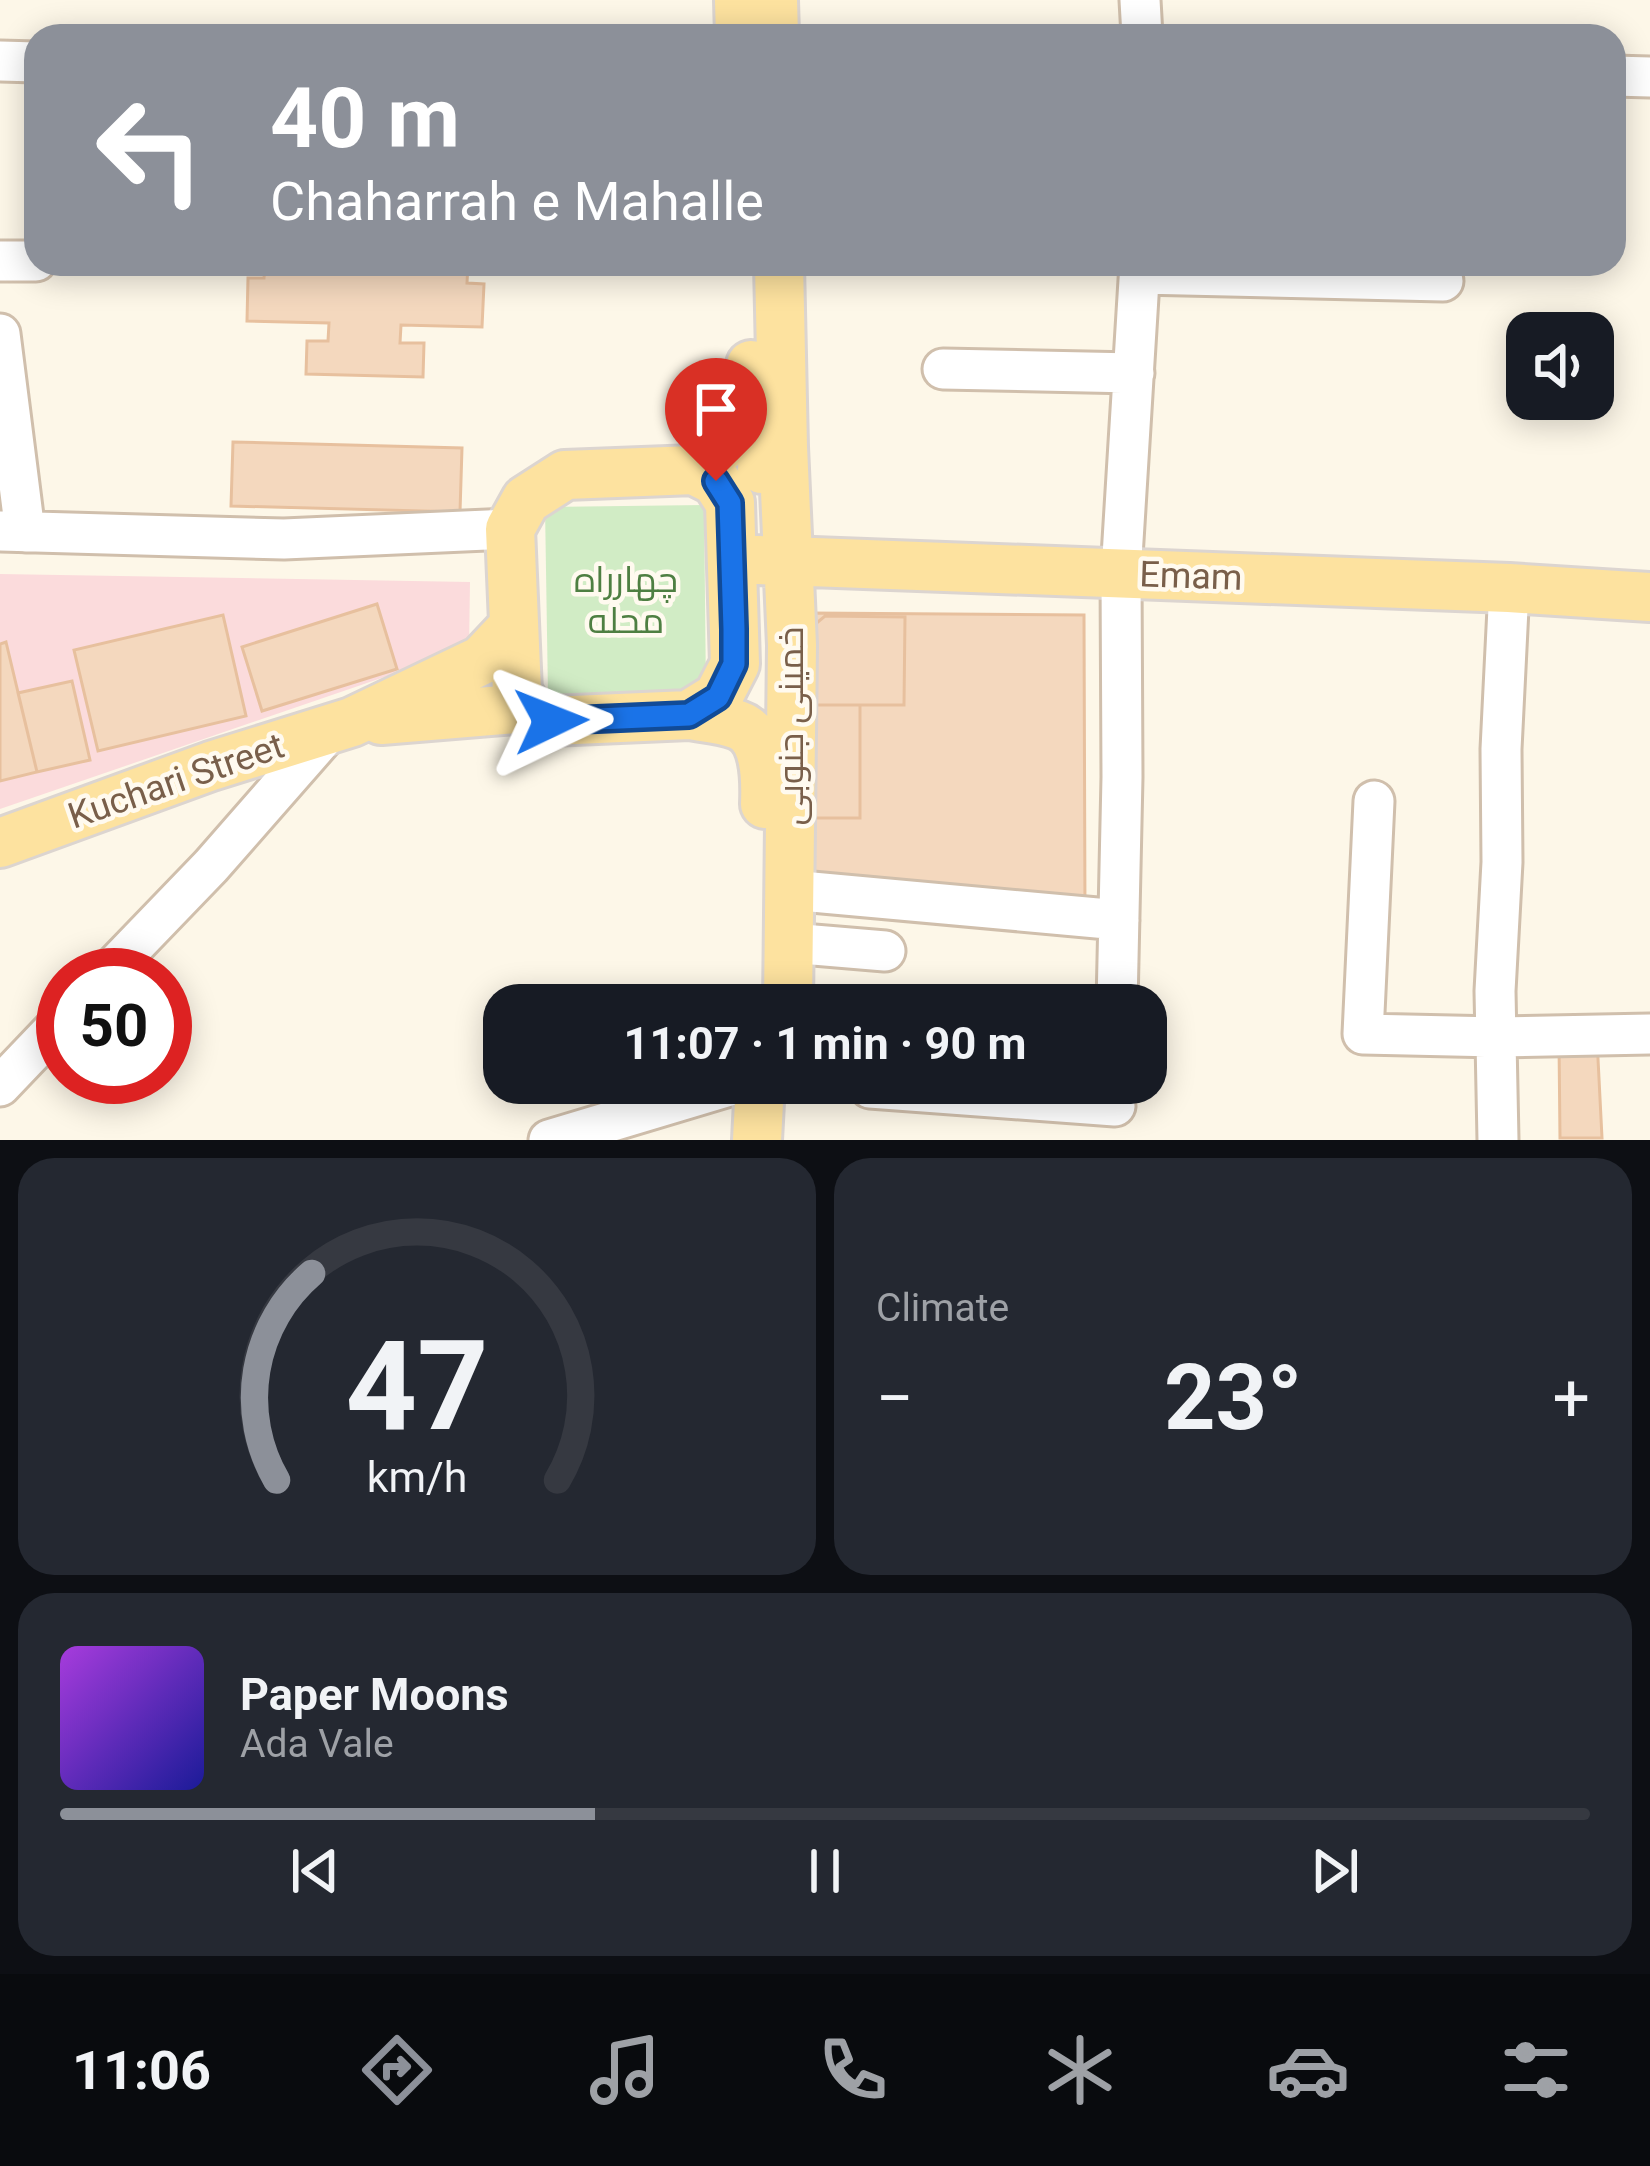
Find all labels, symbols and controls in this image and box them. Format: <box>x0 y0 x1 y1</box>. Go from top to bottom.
text: 40 m <box>270 69 460 168</box>
icon: left <box>72 72 228 228</box>
text: Chaharrah e Mahalle <box>270 170 764 233</box>
map controls <box>1506 312 1614 420</box>
button: sound <box>1506 312 1614 420</box>
pin <box>665 358 767 481</box>
icon: arrive <box>683 376 749 442</box>
street label: Emam <box>1139 553 1243 599</box>
park label: چهارراه محله <box>574 559 678 642</box>
street label: خمینی جنوبی <box>770 626 812 826</box>
position arrow <box>488 658 614 784</box>
street label: Kuchari Street <box>63 724 289 838</box>
speed limit sign: 50 <box>36 948 192 1104</box>
text: 11:07 · 1 min · 90 m <box>624 1017 1026 1070</box>
text: Climate <box>876 1285 1009 1331</box>
text: 47 <box>345 1313 489 1459</box>
text: 23° <box>1164 1346 1302 1451</box>
text: − <box>876 1360 914 1437</box>
text: + <box>1553 1360 1590 1437</box>
text: km/h <box>367 1451 467 1501</box>
text: Paper Moons <box>240 1668 509 1721</box>
text: Ada Vale <box>240 1721 394 1767</box>
icon: previous <box>282 1838 348 1904</box>
icon: pause <box>792 1838 858 1904</box>
icon: next <box>1302 1838 1368 1904</box>
icon: directions <box>355 2028 439 2112</box>
icon: music <box>583 2028 667 2112</box>
icon: phone <box>811 2028 895 2112</box>
icon: climate <box>1038 2028 1122 2112</box>
icon: car <box>1266 2028 1350 2112</box>
icon: filters <box>1494 2028 1578 2112</box>
text: 11:06 <box>72 2039 211 2102</box>

